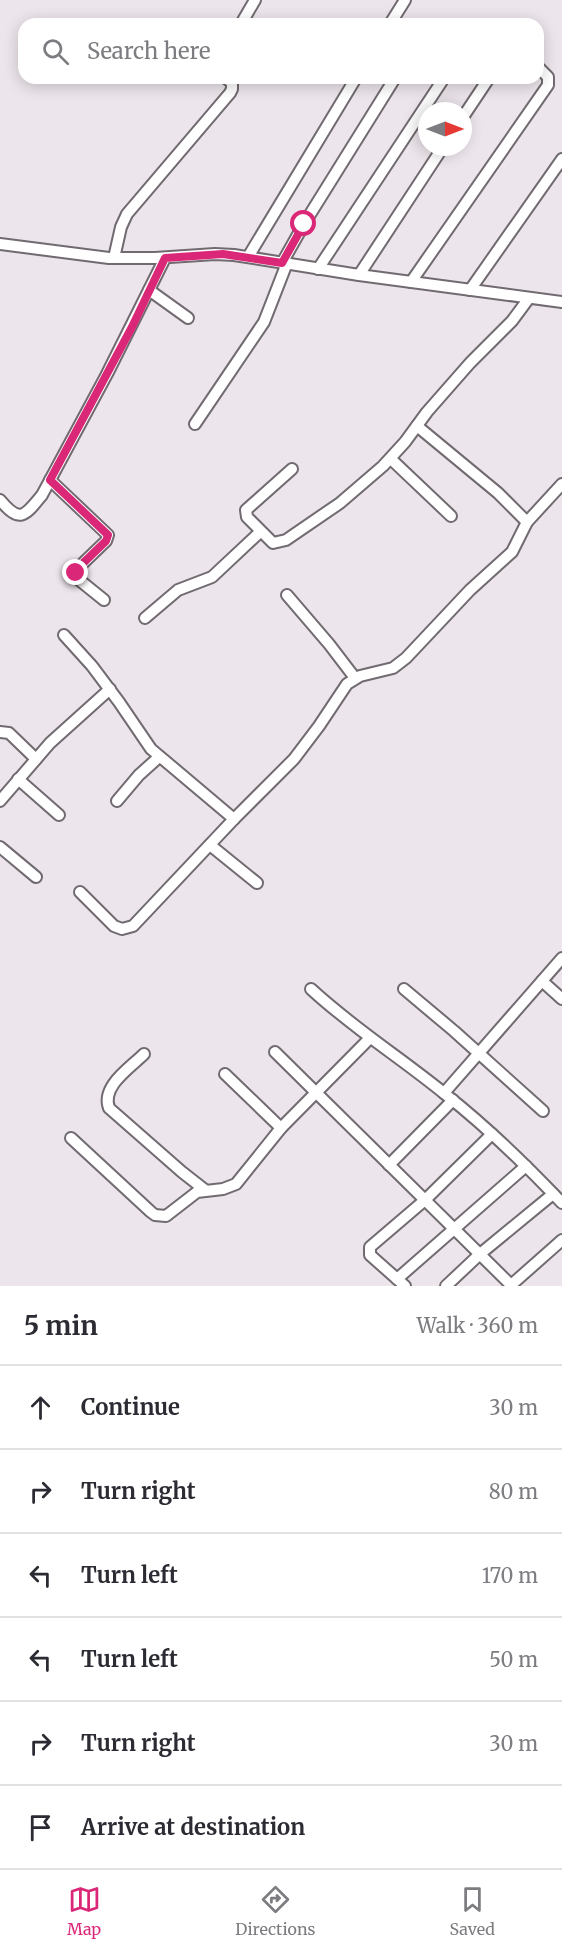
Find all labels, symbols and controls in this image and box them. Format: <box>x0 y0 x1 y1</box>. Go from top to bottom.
search box <box>18 18 544 84</box>
icon: search <box>39 35 72 68</box>
text: Search here <box>87 37 210 65</box>
north arrow <box>418 102 472 156</box>
route start <box>290 210 316 236</box>
route end <box>62 559 88 585</box>
text: 5 min <box>24 1309 98 1342</box>
text: Walk · 360 m <box>417 1313 538 1338</box>
icon: ahead <box>24 1391 57 1424</box>
text: Continue <box>81 1393 180 1421</box>
text: 30 m <box>489 1395 538 1420</box>
icon: right <box>24 1475 57 1508</box>
text: Turn right <box>81 1477 195 1505</box>
text: 80 m <box>489 1479 538 1504</box>
icon: left <box>24 1559 57 1592</box>
text: Turn left <box>81 1561 178 1589</box>
text: 170 m <box>482 1563 538 1588</box>
icon: left <box>24 1643 57 1676</box>
text: Turn left <box>81 1645 178 1673</box>
text: 50 m <box>489 1647 538 1672</box>
icon: right <box>24 1727 57 1760</box>
text: Turn right <box>81 1729 195 1757</box>
text: 30 m <box>489 1731 538 1756</box>
icon: arrive <box>24 1811 57 1844</box>
text: Arrive at destination <box>81 1813 305 1841</box>
tab: Map <box>67 1883 101 1939</box>
tab: Directions <box>235 1883 315 1939</box>
tab: Saved <box>450 1883 495 1939</box>

